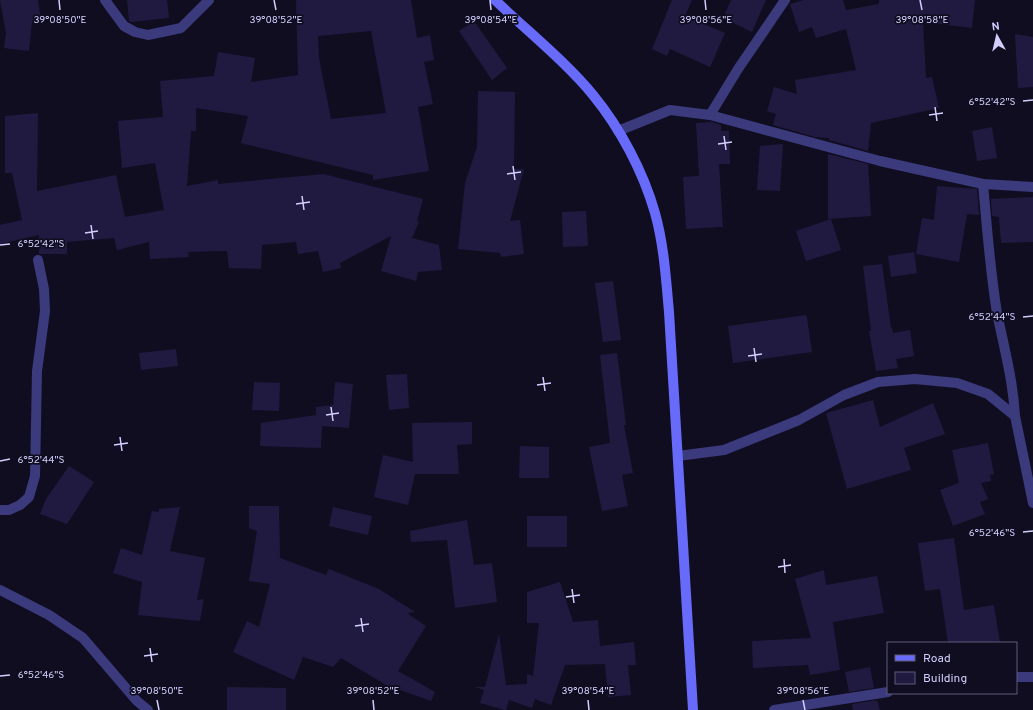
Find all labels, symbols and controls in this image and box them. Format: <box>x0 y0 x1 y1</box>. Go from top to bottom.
text: 39°08'50"E <box>33 14 87 27</box>
text: 39°08'52"E <box>250 14 302 27</box>
text: 39°08'54"E <box>464 14 518 27</box>
text: 39°08'56"E <box>680 14 732 27</box>
text: 39°08'58"E <box>896 14 948 27</box>
north arrow <box>977 16 1017 56</box>
text: N <box>991 20 1001 35</box>
text: 6°52'42"S <box>969 96 1015 109</box>
text: 6°52'42"S <box>18 238 64 251</box>
text: 6°52'44"S <box>969 311 1015 324</box>
text: 6°52'44"S <box>18 454 64 467</box>
text: 6°52'46"S <box>969 527 1015 540</box>
legend <box>887 642 1017 694</box>
text: Road <box>923 651 951 667</box>
text: 6°52'46"S <box>18 669 64 682</box>
text: Building <box>923 671 967 687</box>
text: 39°08'50"E <box>130 685 184 698</box>
text: 39°08'52"E <box>347 685 399 698</box>
text: 39°08'54"E <box>561 685 615 698</box>
text: 39°08'56"E <box>777 685 829 698</box>

